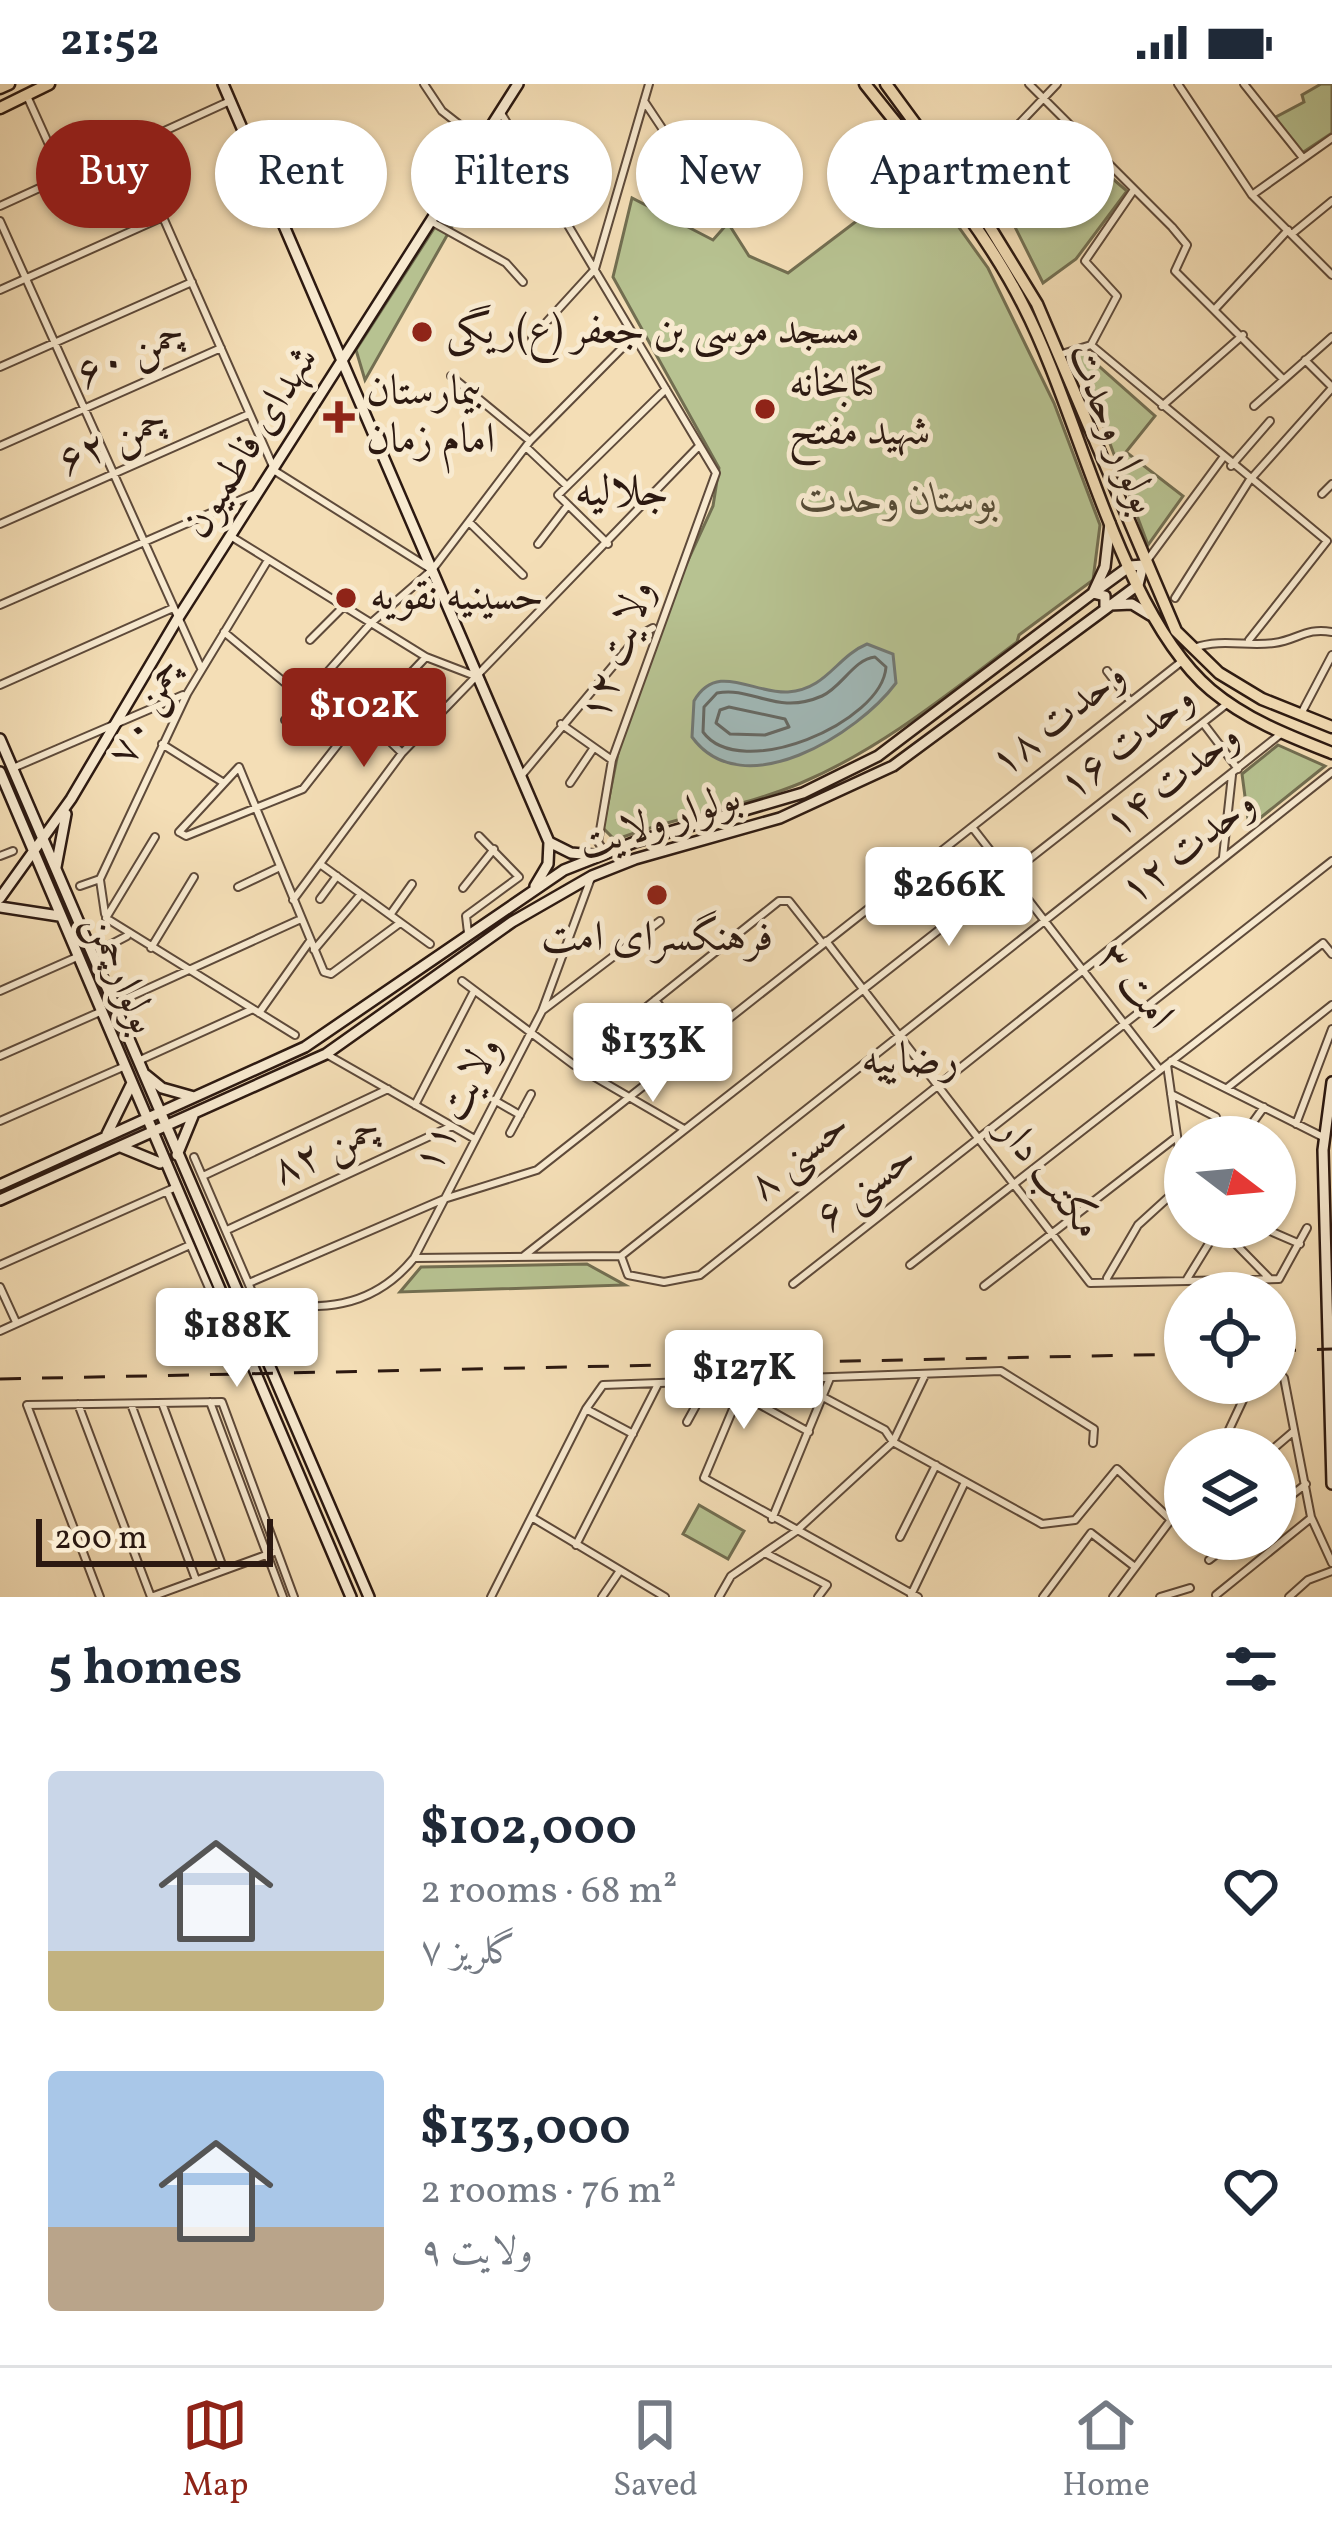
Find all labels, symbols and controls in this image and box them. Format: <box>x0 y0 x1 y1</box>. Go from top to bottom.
text: 21:52 <box>60 11 159 74</box>
chip: Buy <box>36 120 191 228</box>
chip: Rent <box>215 120 387 228</box>
chip: Filters <box>411 120 612 228</box>
chip: New <box>636 120 803 228</box>
chip: Apartment <box>827 120 1114 228</box>
place label: مسجد موسی بن جعفر (ع)ریگی <box>446 303 860 364</box>
street label: چمن ۶۰ <box>67 305 195 405</box>
marker: مسجد موسی بن جعفر (ع)ریگی <box>409 319 435 345</box>
street label: شهدای فاطمیون <box>169 335 335 551</box>
street label: بولوار وحدت <box>1050 335 1172 523</box>
place label: کتابخانه شهید مفتح <box>789 356 931 467</box>
place label: بیمارستان امام زمان <box>366 364 495 474</box>
street label: چمن ۶۲ <box>49 392 177 492</box>
marker: کتابخانه شهید مفتح <box>752 396 778 422</box>
marker: بیمارستان امام زمان <box>323 401 355 433</box>
district label: جلالیه <box>575 462 669 525</box>
park label: بوستان وحدت <box>800 472 998 531</box>
place label: حسینیه نقویه <box>370 569 544 628</box>
street label: ولایت ۱۲ <box>566 572 672 730</box>
marker: حسینیه نقویه <box>333 585 359 611</box>
street label: چمن ۷۰ <box>94 648 198 776</box>
street label: وحدت ۱۸ <box>978 648 1140 792</box>
pin: $102K <box>280 668 448 770</box>
street label: وحدت ۱۶ <box>1047 671 1209 815</box>
text: $102K <box>309 680 419 734</box>
street label: وحدت ۱۴ <box>1092 709 1254 853</box>
street label: بولوار ولایت <box>571 769 749 877</box>
street label: وحدت ۱۲ <box>1108 776 1270 920</box>
pin: $266K <box>865 847 1033 949</box>
text: $266K <box>892 859 1006 913</box>
marker: فرهنگسرای امت <box>644 882 670 908</box>
street label: بولوارچمن <box>68 904 172 1044</box>
place label: فرهنگسرای امت <box>541 910 773 969</box>
street label: امت ۳ <box>1081 931 1187 1043</box>
pin: $133K <box>569 1003 737 1105</box>
text: $133K <box>600 1015 706 1069</box>
street label: ولایت ۱۱ <box>400 1027 518 1183</box>
district label: رضاییه <box>861 1030 959 1093</box>
street label: حسنی ۸ <box>737 1098 863 1216</box>
street label: چمن ۸۲ <box>263 1100 391 1202</box>
street label: مکتب دار <box>979 1102 1115 1253</box>
north arrow <box>1164 1116 1296 1248</box>
map controls <box>1164 1116 1296 1560</box>
street label: حسنی ۶ <box>804 1129 930 1247</box>
button: locate <box>1164 1272 1296 1404</box>
pin: $188K <box>153 1288 321 1390</box>
text: $188K <box>183 1300 291 1354</box>
pin: $127K <box>660 1330 828 1432</box>
text: $127K <box>692 1342 796 1396</box>
button: layers <box>1164 1428 1296 1560</box>
scale bar <box>36 1513 273 1566</box>
text: 200 m <box>54 1517 148 1563</box>
text: 5 homes <box>48 1634 242 1705</box>
icon: filters <box>1218 1636 1284 1702</box>
text: $102,000 <box>420 1794 637 1865</box>
icon: home <box>144 1819 288 1963</box>
icon: heart <box>1218 1858 1284 1924</box>
text: 2 rooms · 68 m² <box>420 1865 677 1919</box>
text: گلریز ۷ <box>420 1926 516 1980</box>
text: $133,000 <box>420 2094 631 2165</box>
icon: home <box>144 2119 288 2263</box>
icon: heart <box>1218 2158 1284 2224</box>
text: 2 rooms · 76 m² <box>420 2165 676 2219</box>
text: ولایت ۹ <box>420 2226 533 2280</box>
tab: Map <box>182 2392 248 2510</box>
tab: Saved <box>613 2392 698 2510</box>
tab: Home <box>1062 2392 1150 2510</box>

